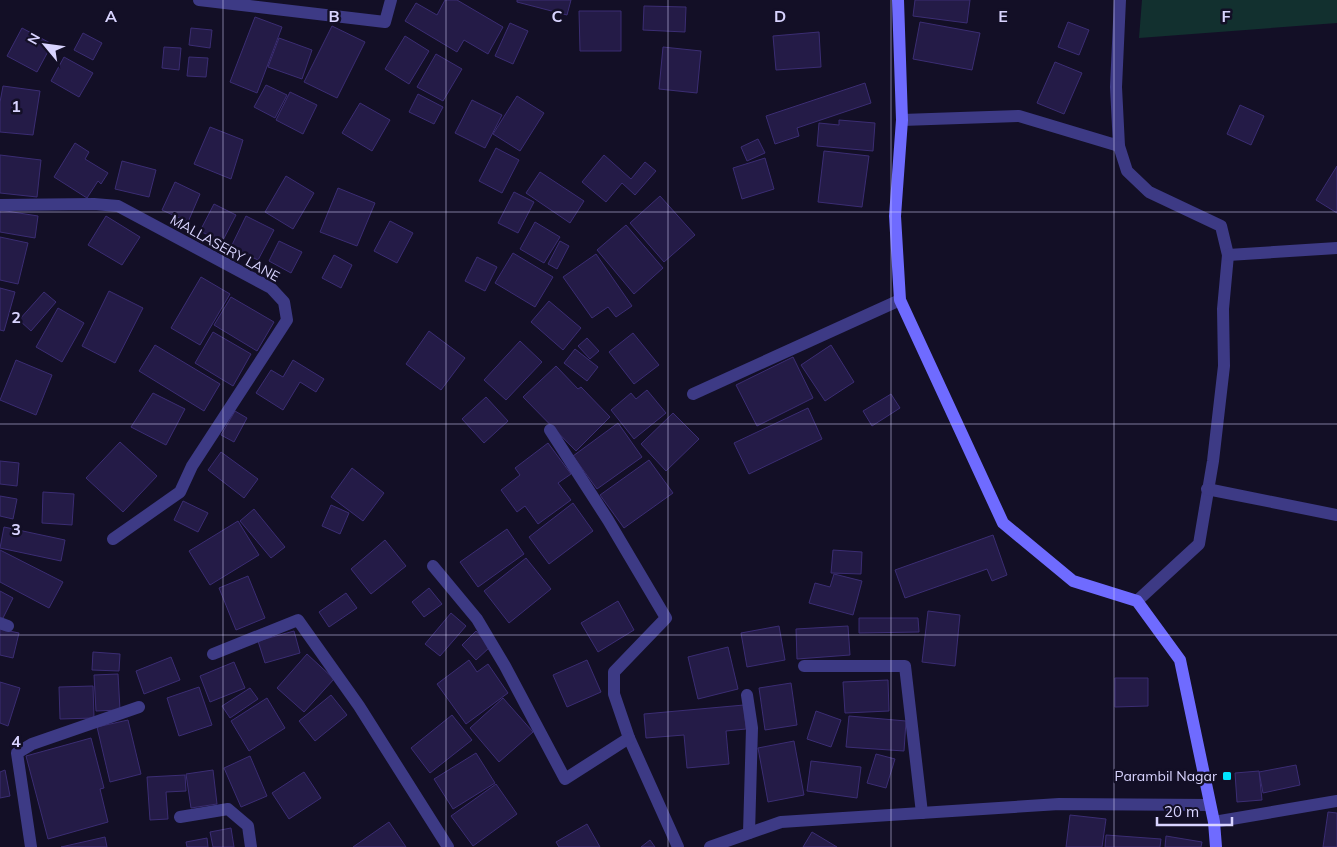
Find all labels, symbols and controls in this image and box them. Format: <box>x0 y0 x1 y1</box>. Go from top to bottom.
text: A <box>105 6 117 26</box>
text: B <box>328 6 340 26</box>
text: C <box>552 6 563 26</box>
text: D <box>774 6 786 26</box>
text: E <box>998 6 1008 26</box>
text: F <box>1221 6 1231 26</box>
north arrow <box>20 20 70 70</box>
text: N <box>23 30 44 48</box>
text: 1 <box>11 96 21 116</box>
street label: MALLASERY LANE <box>167 210 283 286</box>
text: 2 <box>11 307 21 327</box>
text: 3 <box>11 519 21 539</box>
text: 4 <box>11 731 21 751</box>
place label: Parambil Nagar <box>1115 767 1218 785</box>
marker: Parambil Nagar <box>1221 770 1233 782</box>
scale bar <box>1157 794 1232 826</box>
text: 20 m <box>1164 802 1199 821</box>

